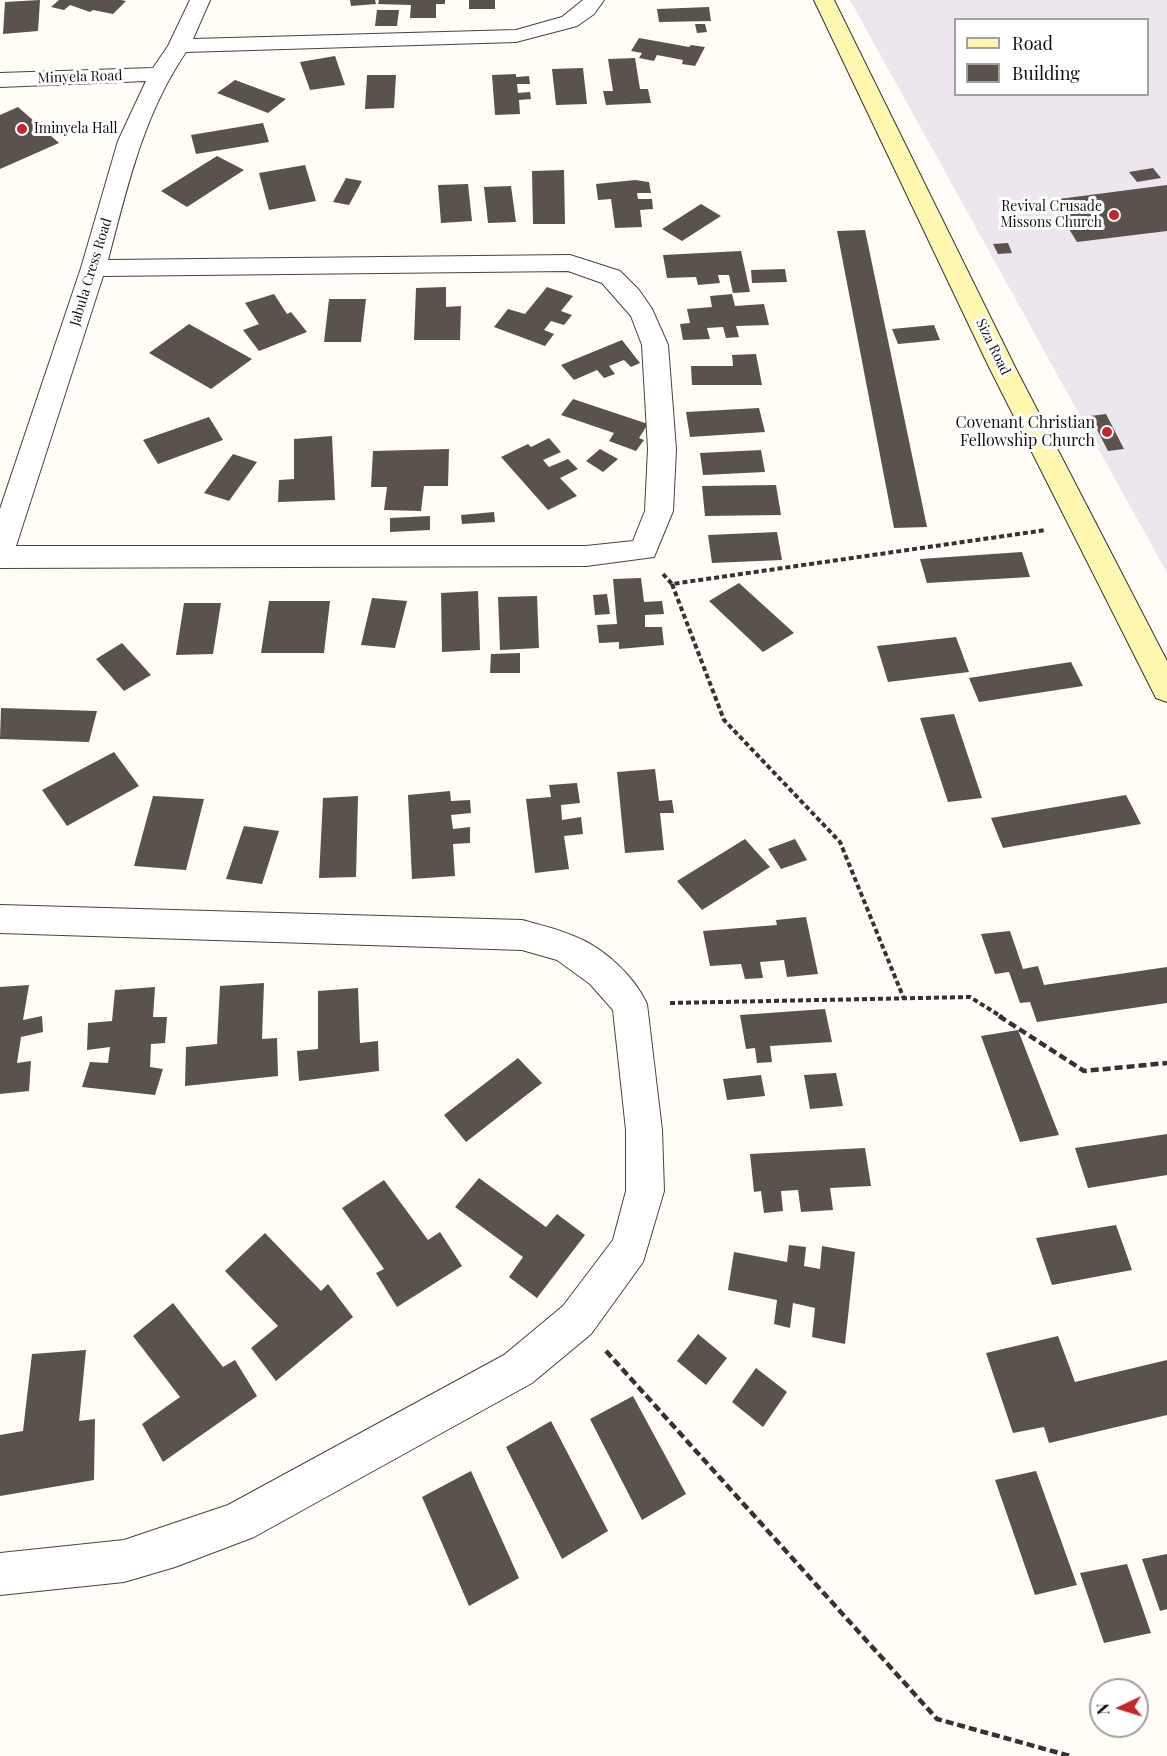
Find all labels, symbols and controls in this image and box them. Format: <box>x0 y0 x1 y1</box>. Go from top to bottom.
legend <box>954 18 1149 96</box>
text: Road <box>1012 31 1053 55</box>
text: Building <box>1012 61 1080 85</box>
street label: Minyela Road <box>37 67 123 87</box>
place label: Iminyela Hall <box>34 121 117 137</box>
marker: Iminyela Hall <box>15 122 29 136</box>
place label: Revival Crusade Missons Church <box>1000 199 1102 232</box>
marker: Revival Crusade Missons Church <box>1107 208 1121 222</box>
street label: Jabula Cress Road <box>67 216 115 328</box>
street label: Siza Road <box>972 316 1014 378</box>
place label: Covenant Christian Fellowship Church <box>956 413 1095 451</box>
marker: Covenant Christian Fellowship Church <box>1100 425 1114 439</box>
north arrow <box>1089 1678 1149 1738</box>
text: N <box>1092 1703 1113 1716</box>

